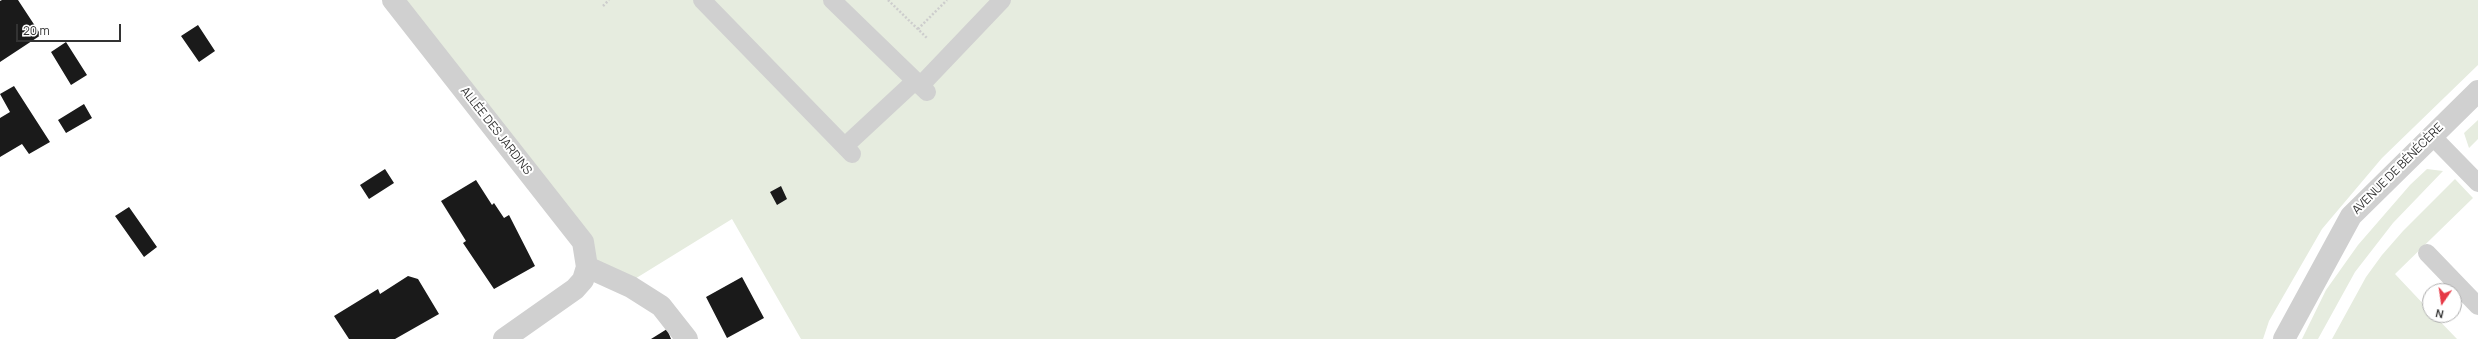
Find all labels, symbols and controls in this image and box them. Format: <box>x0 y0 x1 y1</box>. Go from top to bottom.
scale bar <box>18 16 123 42</box>
text: 20 m <box>23 22 50 39</box>
street label: ALLÉE DES JARDINS <box>457 84 535 178</box>
street label: AVENUE DE BÉNÉCÈRE <box>2349 120 2447 218</box>
north arrow <box>2422 283 2462 323</box>
text: N <box>2434 306 2445 322</box>

